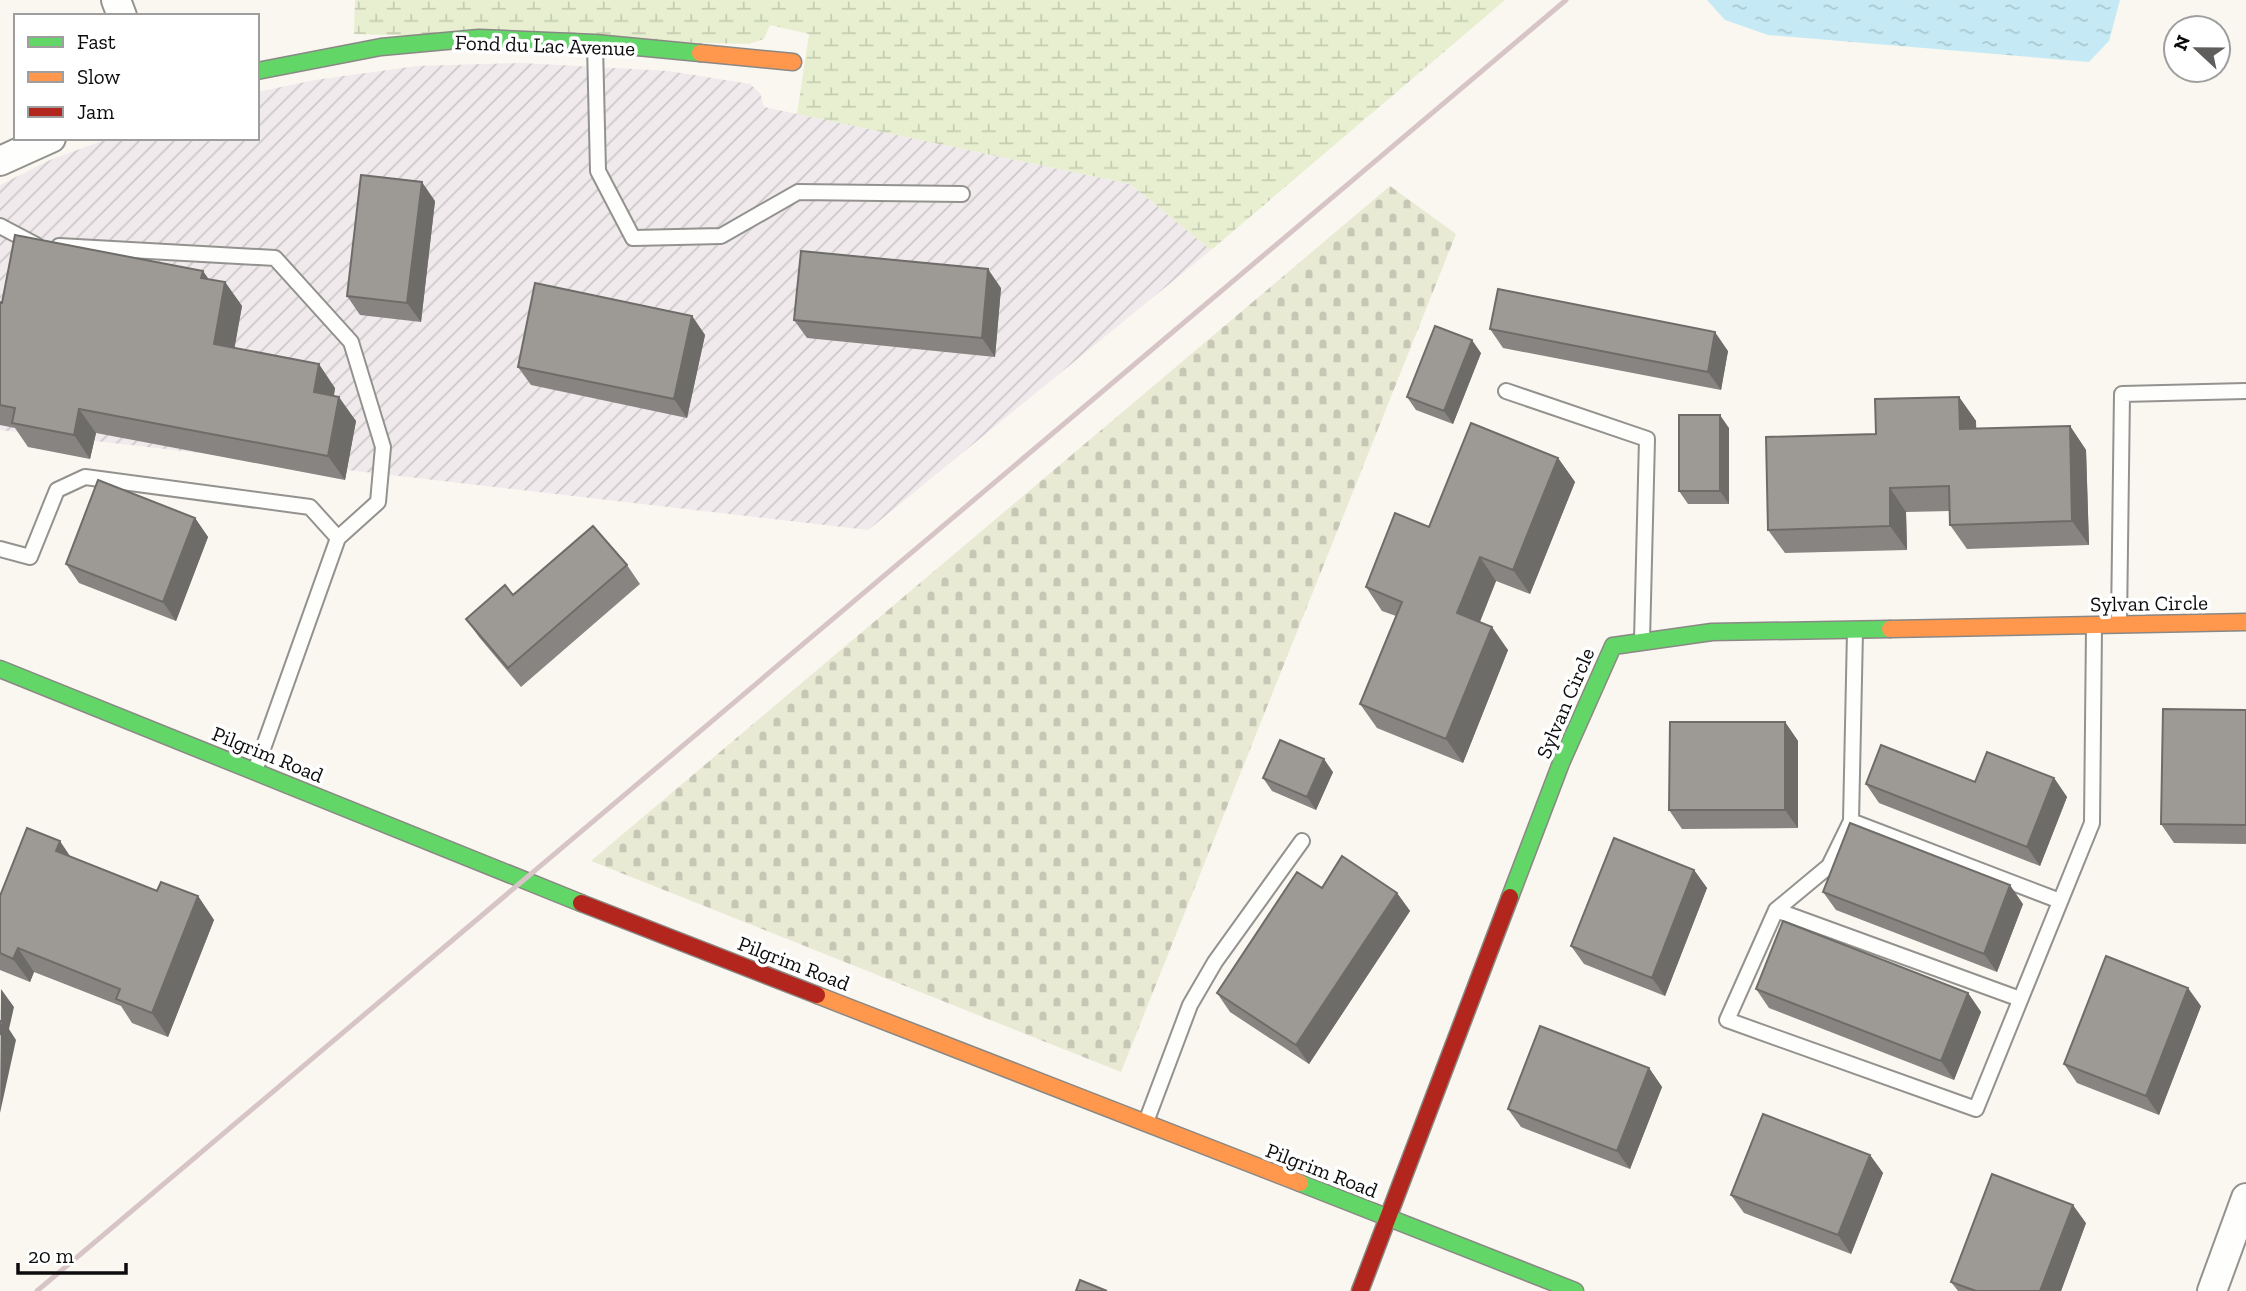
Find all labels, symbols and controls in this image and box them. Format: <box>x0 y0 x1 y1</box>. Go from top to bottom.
legend <box>14 14 259 140</box>
north arrow <box>2162 14 2232 84</box>
text: Fast <box>77 29 116 54</box>
street label: Fond du Lac Avenue <box>454 29 636 61</box>
text: N <box>2168 32 2195 54</box>
text: Slow <box>77 64 120 89</box>
text: Jam <box>77 99 114 124</box>
street label: Sylvan Circle <box>2090 589 2208 617</box>
street label: Sylvan Circle <box>1530 644 1600 762</box>
street label: Pilgrim Road <box>209 720 328 788</box>
street label: Pilgrim Road <box>735 930 854 996</box>
street label: Pilgrim Road <box>1263 1137 1382 1203</box>
scale bar <box>18 1232 126 1276</box>
text: 20 m <box>28 1243 74 1268</box>

